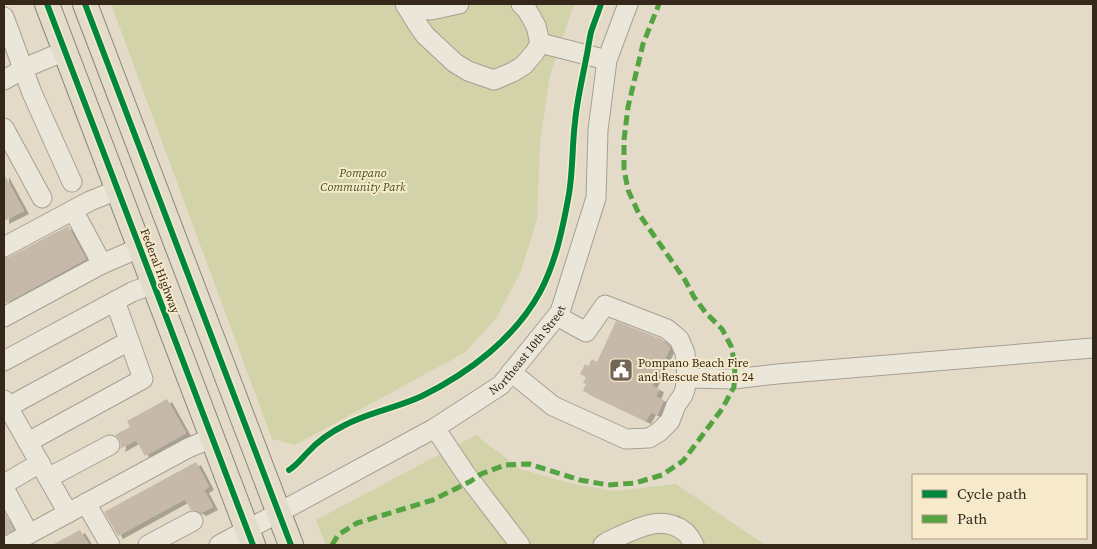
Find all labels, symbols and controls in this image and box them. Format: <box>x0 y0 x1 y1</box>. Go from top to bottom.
park label: Pompano Community Park <box>320 165 406 195</box>
street label: Federal Highway <box>136 226 184 317</box>
street label: Northeast 10th Street <box>486 304 569 399</box>
place label: Pompano Beach Fire and Rescue Station 24 <box>638 355 754 385</box>
public building icon: Pompano Beach Fire and Rescue Station 24 <box>608 357 634 383</box>
legend <box>912 474 1087 539</box>
text: Cycle path <box>957 483 1027 504</box>
text: Path <box>957 508 987 529</box>

